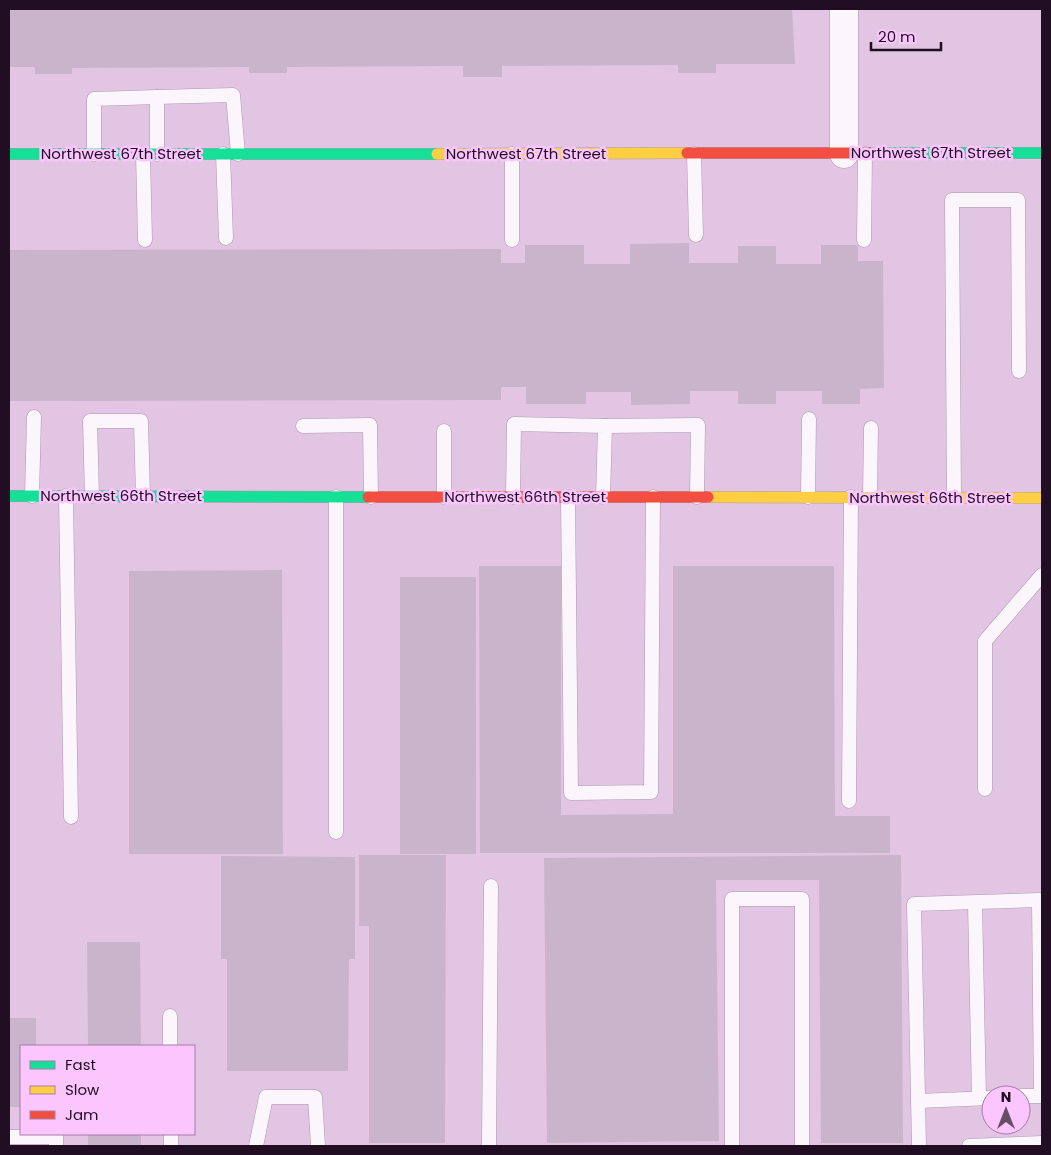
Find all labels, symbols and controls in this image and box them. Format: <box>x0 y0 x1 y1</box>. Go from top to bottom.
scale bar <box>871 20 941 52</box>
text: 20 m <box>878 26 916 47</box>
street label: Northwest 67th Street <box>851 142 1011 163</box>
street label: Northwest 67th Street <box>41 143 201 164</box>
street label: Northwest 67th Street <box>446 143 606 164</box>
street label: Northwest 66th Street <box>40 485 202 506</box>
street label: Northwest 66th Street <box>444 486 606 507</box>
street label: Northwest 66th Street <box>849 487 1011 508</box>
legend <box>20 1045 195 1135</box>
text: Fast <box>65 1054 96 1075</box>
text: Slow <box>65 1079 100 1100</box>
north arrow <box>981 1085 1031 1135</box>
text: N <box>1001 1087 1011 1107</box>
text: Jam <box>65 1104 99 1125</box>

